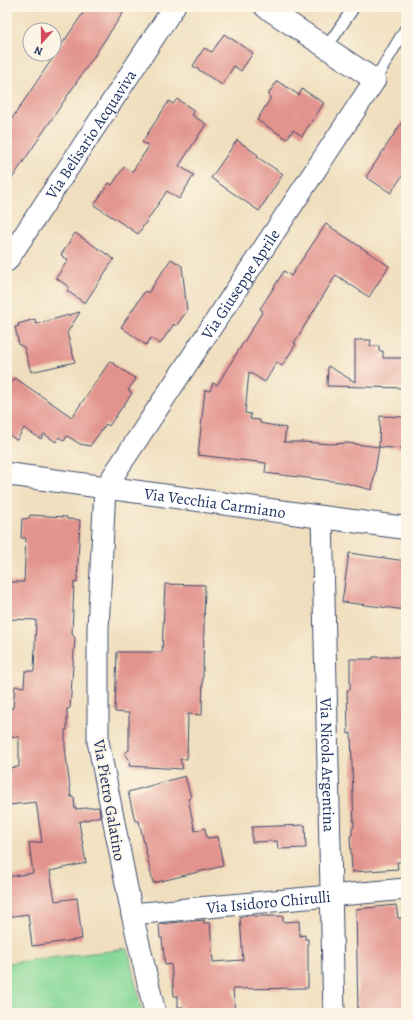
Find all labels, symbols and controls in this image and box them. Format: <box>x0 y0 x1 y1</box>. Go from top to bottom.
north arrow <box>22 22 62 62</box>
text: N <box>32 42 45 59</box>
street label: Via Belisario Acquaviva <box>40 65 142 204</box>
street label: Via Giuseppe Aprile <box>196 225 285 345</box>
street label: Via Vecchia Carmiano <box>142 483 287 524</box>
street label: Via Nicola Argentina <box>314 696 340 833</box>
street label: Via Pietro Galatino <box>87 737 131 863</box>
street label: Via Isidoro Chirulli <box>204 886 332 919</box>

